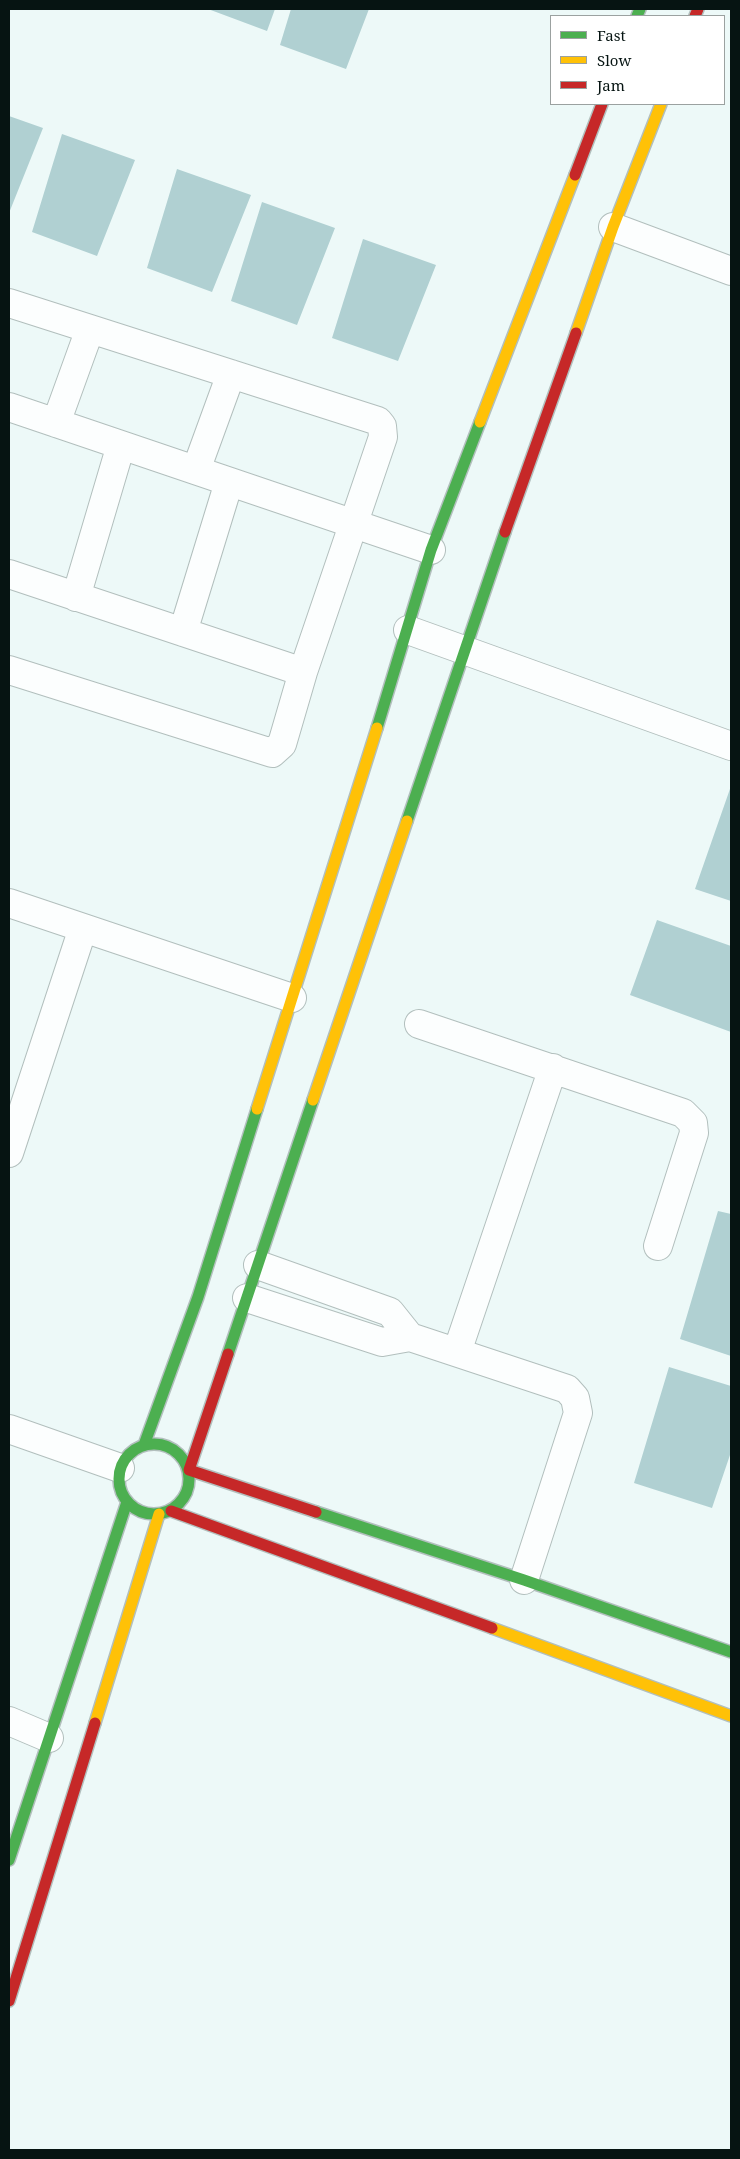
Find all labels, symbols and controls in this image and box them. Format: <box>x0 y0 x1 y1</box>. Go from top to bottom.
legend <box>550 15 725 105</box>
text: Fast <box>597 25 626 45</box>
text: Slow <box>597 50 631 70</box>
text: Jam <box>597 75 625 95</box>

